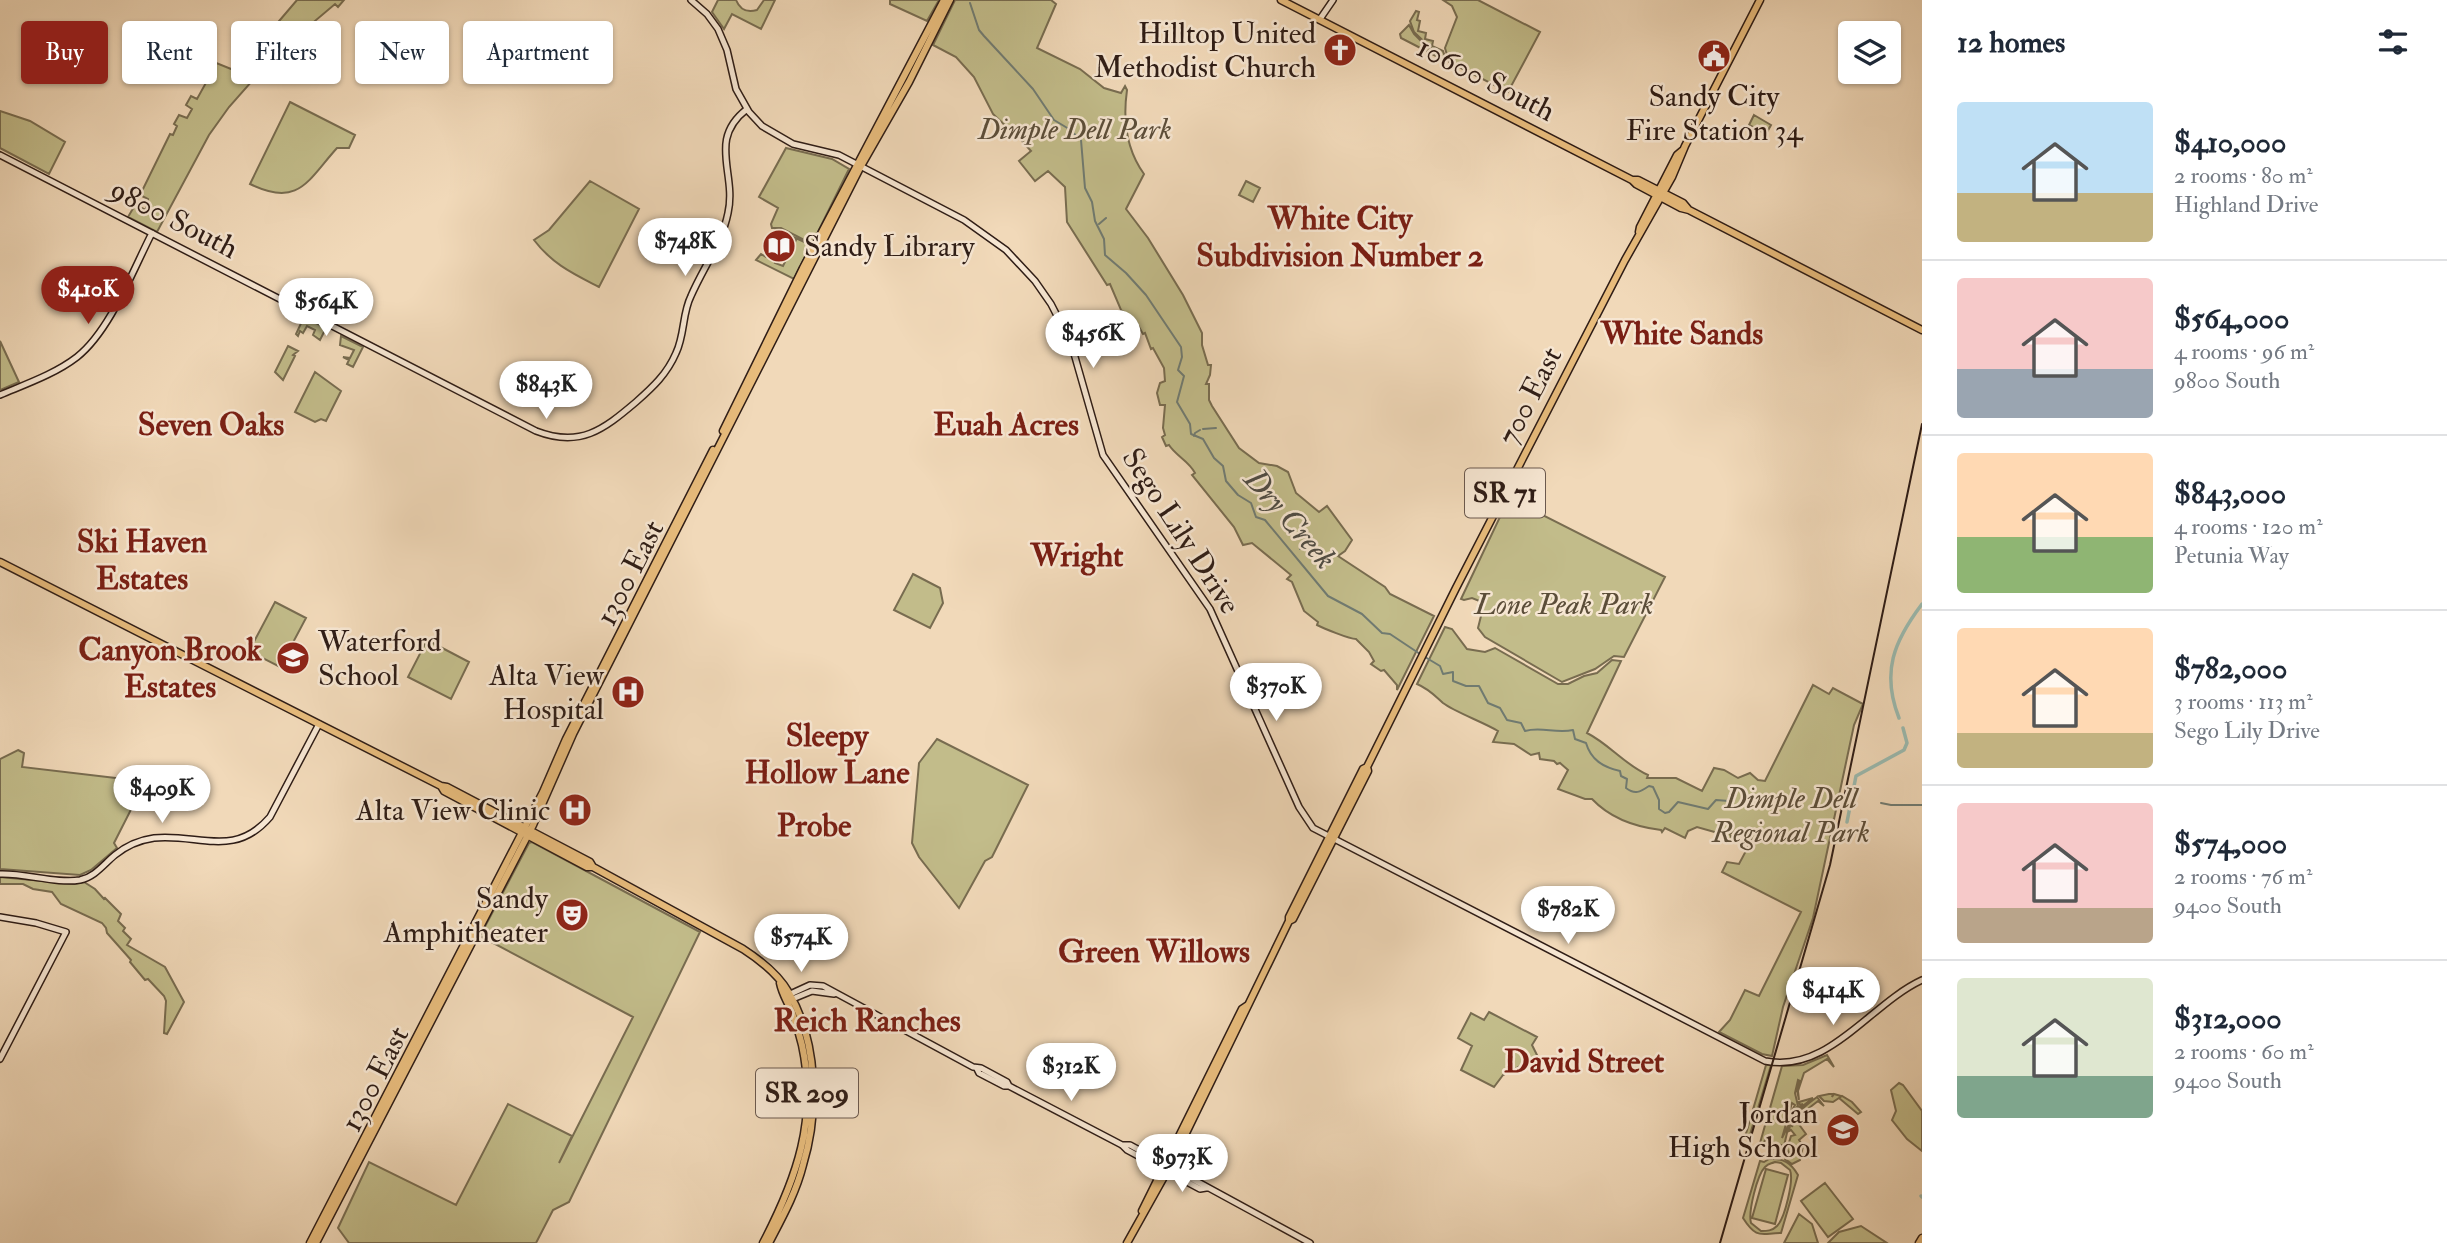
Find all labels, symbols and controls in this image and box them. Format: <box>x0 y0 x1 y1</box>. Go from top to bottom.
place label: Hilltop United Methodist Church <box>1094 15 1316 86</box>
chip: Buy <box>21 21 108 84</box>
chip: Rent <box>122 21 217 84</box>
chip: Filters <box>231 21 341 84</box>
chip: New <box>355 21 449 84</box>
chip: Apartment <box>463 21 613 84</box>
map controls <box>1838 21 1901 84</box>
button: layers <box>1838 21 1901 84</box>
icon: filters <box>2374 23 2412 61</box>
text: 12 homes <box>1957 24 2065 61</box>
street label: 10600 South <box>1411 28 1562 130</box>
church icon: Hilltop United Methodist Church <box>1321 31 1359 69</box>
public building icon: Sandy City Fire Station 34 <box>1695 37 1733 75</box>
place label: Sandy City Fire Station 34 <box>1626 78 1804 149</box>
park label: Dimple Dell Park <box>977 111 1172 148</box>
text: $410,000 <box>2174 124 2286 161</box>
icon: home <box>2013 130 2097 214</box>
text: 2 rooms · 80 m² <box>2174 161 2313 190</box>
street label: 9800 South <box>102 170 244 267</box>
text: Highland Drive <box>2174 190 2318 219</box>
district label: White City Subdivision Number 2 <box>1196 199 1484 276</box>
pin: $748K <box>636 218 734 278</box>
text: $748K <box>654 226 716 255</box>
library icon: Sandy Library <box>760 227 798 265</box>
place label: Sandy Library <box>804 228 976 265</box>
pin: $410K <box>39 266 137 326</box>
text: $410K <box>57 274 119 303</box>
pin: $564K <box>277 278 375 338</box>
text: $564K <box>294 286 358 315</box>
text: $564,000 <box>2174 300 2289 337</box>
icon: home <box>2013 306 2097 390</box>
pin: $456K <box>1044 310 1142 370</box>
district label: White Sands <box>1600 314 1763 354</box>
text: $456K <box>1061 318 1125 347</box>
text: 4 rooms · 96 m² <box>2174 337 2314 366</box>
street label: 700 East <box>1490 341 1570 451</box>
pin: $843K <box>497 362 595 421</box>
text: 9800 South <box>2174 366 2280 395</box>
text: $843K <box>515 369 577 398</box>
district label: Seven Oaks <box>138 405 284 445</box>
district label: Euah Acres <box>933 405 1079 445</box>
street label: Sego Lily Drive <box>1114 441 1248 621</box>
water label: Dry Creek <box>1235 460 1345 578</box>
road number: SR 71 <box>1465 468 1545 518</box>
text: $843,000 <box>2174 475 2286 512</box>
icon: home <box>2013 481 2097 565</box>
text: 4 rooms · 120 m² <box>2174 512 2323 541</box>
street label: 1300 East <box>588 514 672 632</box>
district label: Ski Haven Estates <box>77 522 208 599</box>
district label: Wright <box>1030 536 1124 576</box>
text: Petunia Way <box>2174 541 2289 570</box>
park label: Lone Peak Park <box>1473 586 1654 623</box>
place label: Waterford School <box>317 623 442 694</box>
district label: Canyon Brook Estates <box>78 630 263 707</box>
school or university icon: Waterford School <box>274 639 312 677</box>
text: $782,000 <box>2174 650 2287 687</box>
icon: home <box>2013 656 2097 740</box>
place label: Alta View Hospital <box>488 657 605 728</box>
pin: $370K <box>1227 664 1325 723</box>
text: $370K <box>1246 671 1306 700</box>
hospital icon: Alta View Hospital <box>609 673 647 711</box>
text: 3 rooms · 113 m² <box>2174 687 2313 716</box>
district label: Sleepy Hollow Lane <box>744 716 910 793</box>
text: Sego Lily Drive <box>2174 716 2320 745</box>
pin: $409K <box>113 766 211 825</box>
text: $409K <box>129 773 195 802</box>
park label: Dimple Dell Regional Park <box>1711 780 1870 851</box>
hospital icon: Alta View Clinic <box>556 791 594 829</box>
place label: Alta View Clinic <box>355 792 550 829</box>
district label: Probe <box>777 806 852 846</box>
text: $574,000 <box>2174 825 2287 862</box>
icon: home <box>2013 831 2097 915</box>
text: 2 rooms · 76 m² <box>2174 862 2312 891</box>
place label: Sandy Amphitheater <box>382 880 549 951</box>
pin: $782K <box>1519 886 1617 946</box>
text: 9400 South <box>2174 891 2282 920</box>
text: $782K <box>1537 894 1599 923</box>
theatre icon: Sandy Amphitheater <box>553 896 591 934</box>
pin: $574K <box>752 914 850 974</box>
text: $574K <box>770 922 832 951</box>
district label: Green Willows <box>1058 932 1250 972</box>
pin: $414K <box>1784 968 1882 1027</box>
text: $414K <box>1802 975 1864 1004</box>
text: $312,000 <box>2174 1000 2282 1037</box>
district label: Reich Ranches <box>773 1001 961 1041</box>
icon: home <box>2013 1006 2097 1090</box>
street label: 1300 East <box>333 1020 417 1138</box>
text: 2 rooms · 60 m² <box>2174 1037 2314 1066</box>
district label: David Street <box>1504 1042 1665 1082</box>
pin: $312K <box>1022 1044 1120 1103</box>
text: $312K <box>1042 1051 1100 1080</box>
text: 9400 South <box>2174 1066 2282 1095</box>
road number: SR 209 <box>756 1068 858 1118</box>
place label: Jordan High School <box>1668 1095 1818 1166</box>
school or university icon: Jordan High School <box>1824 1111 1862 1149</box>
pin: $973K <box>1133 1134 1231 1194</box>
text: $973K <box>1152 1142 1212 1171</box>

